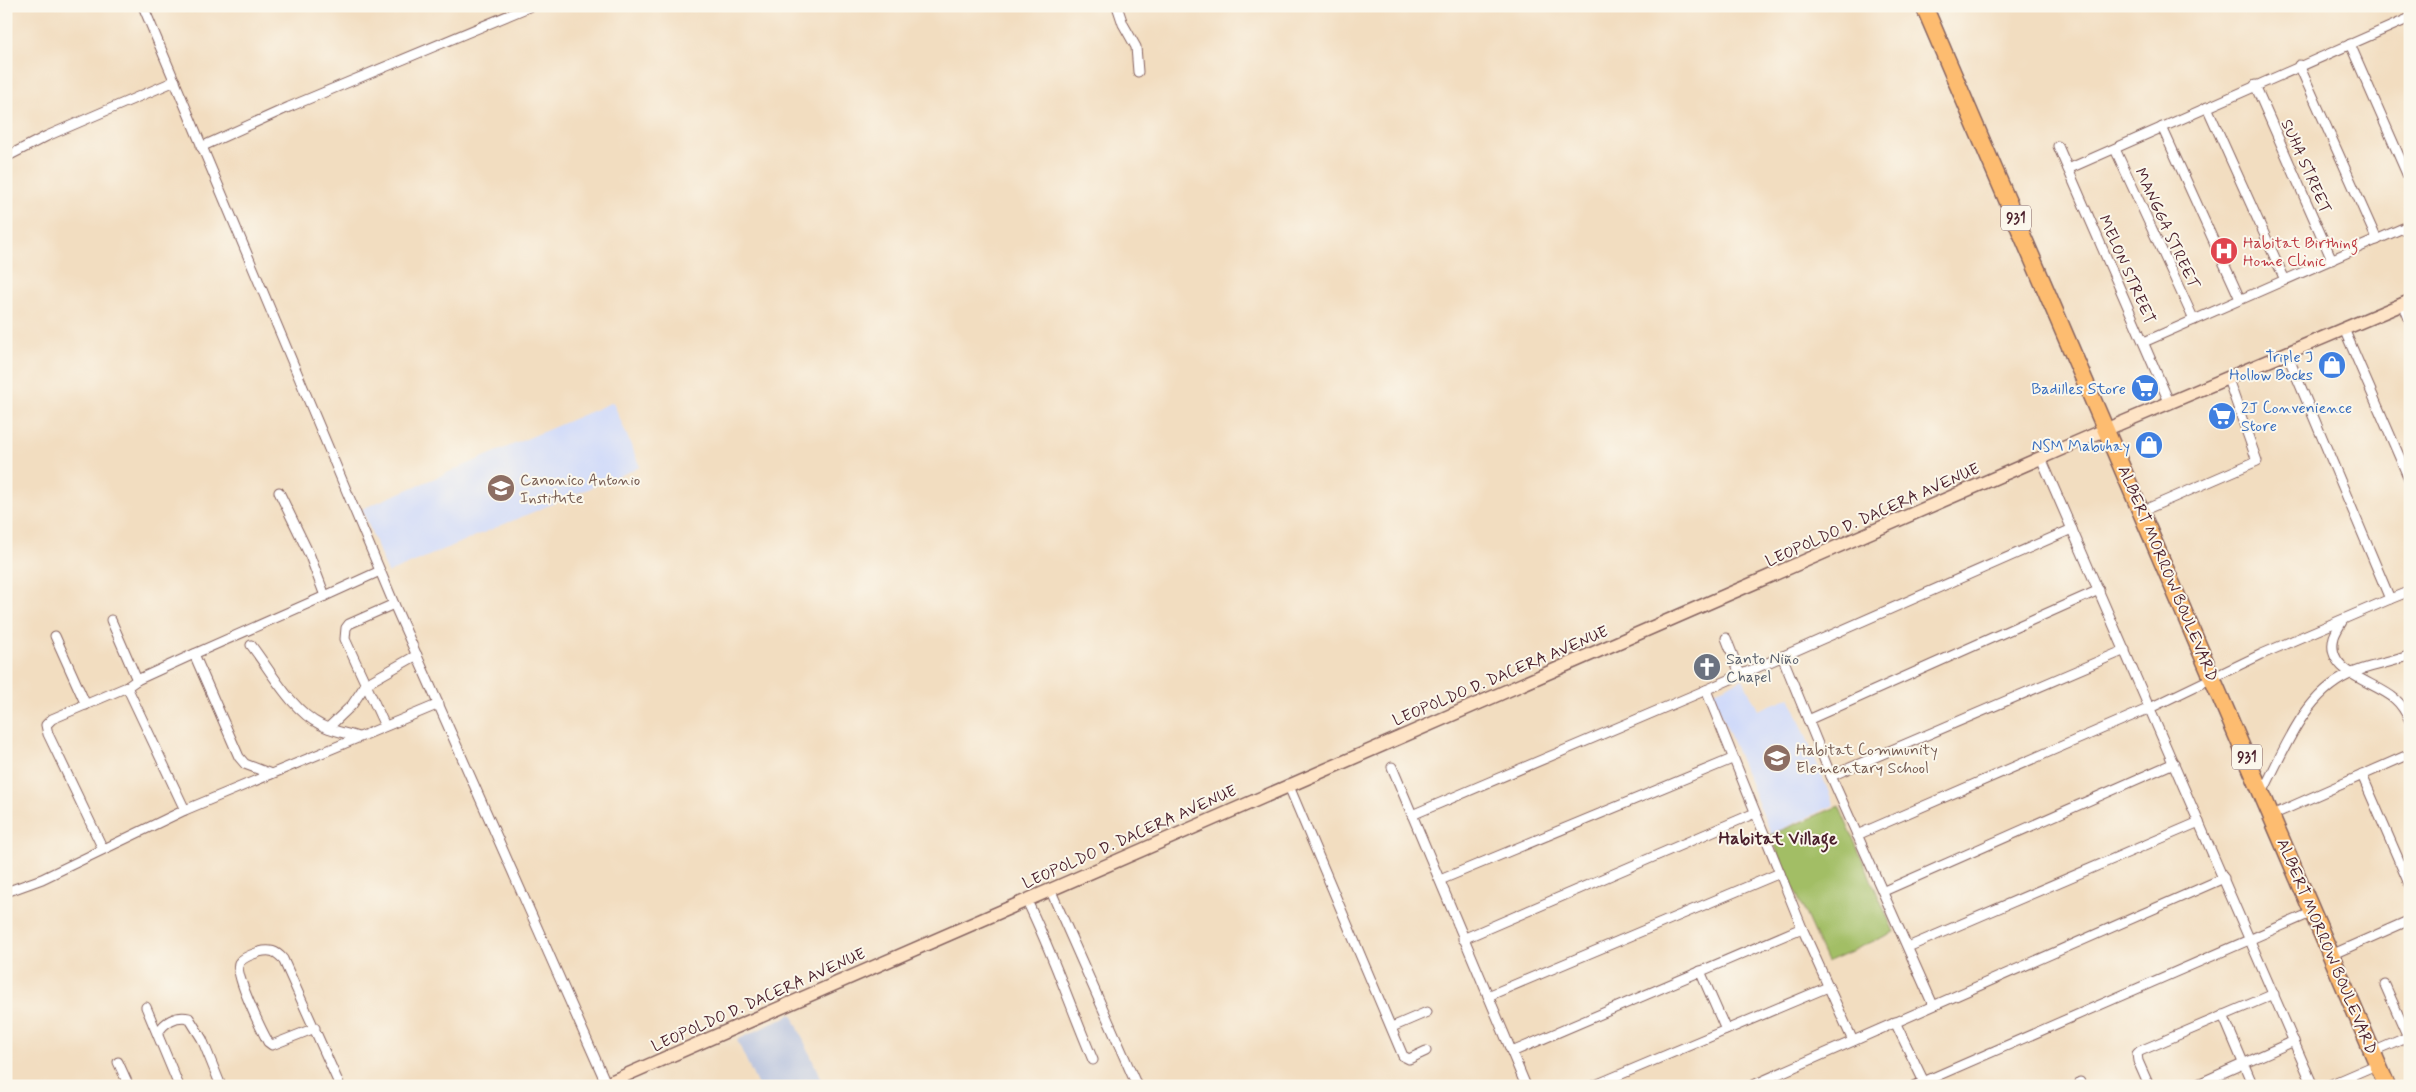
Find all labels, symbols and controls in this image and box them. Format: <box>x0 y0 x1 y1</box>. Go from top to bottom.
street label: SUHA STREET <box>2275 116 2336 217</box>
street label: MANGGA STREET <box>2129 165 2204 294</box>
road number: 931 <box>2001 206 2031 230</box>
street label: MELON STREET <box>2093 212 2160 327</box>
place label: Habitat Birthing Home Clinic <box>2243 233 2358 272</box>
hospital icon: Habitat Birthing Home Clinic <box>2209 236 2239 266</box>
place label: Triple J Hollow Bocks <box>2229 347 2313 386</box>
shop icon: Triple J Hollow Bocks <box>2317 350 2347 380</box>
supermarket icon: Badilles Store <box>2130 373 2160 403</box>
place label: Badilles Store <box>2031 379 2126 400</box>
place label: 2J Convenience Store <box>2241 398 2352 437</box>
supermarket icon: 2J Convenience Store <box>2207 401 2237 431</box>
shop icon: NSM Mabuhay <box>2134 430 2164 460</box>
place label: NSM Mabuhay <box>2032 436 2130 457</box>
street label: LEOPOLDO D. DACERA AVENUE <box>1762 459 1983 572</box>
street label: ALBERT MORROW BOULEVARD <box>2113 463 2223 685</box>
place label: Canonico Antonio Institute <box>520 470 640 509</box>
school or university icon: Canonico Antonio Institute <box>486 473 516 503</box>
street label: LEOPOLDO D. DACERA AVENUE <box>1390 621 1612 731</box>
place label: Santo Niño Chapel <box>1726 649 1799 688</box>
church icon: Santo Niño Chapel <box>1692 652 1722 682</box>
place label: Habitat Community Elementary School <box>1796 740 1938 779</box>
school or university icon: Habitat Community Elementary School <box>1762 743 1792 773</box>
road number: 931 <box>2232 744 2262 770</box>
street label: LEOPOLDO D. DACERA AVENUE <box>1019 781 1240 894</box>
district label: Habitat Village <box>1719 827 1838 853</box>
street label: ALBERT MORROW BOULEVARD <box>2272 836 2382 1058</box>
street label: LEOPOLDO D. DACERA AVENUE <box>648 944 869 1057</box>

